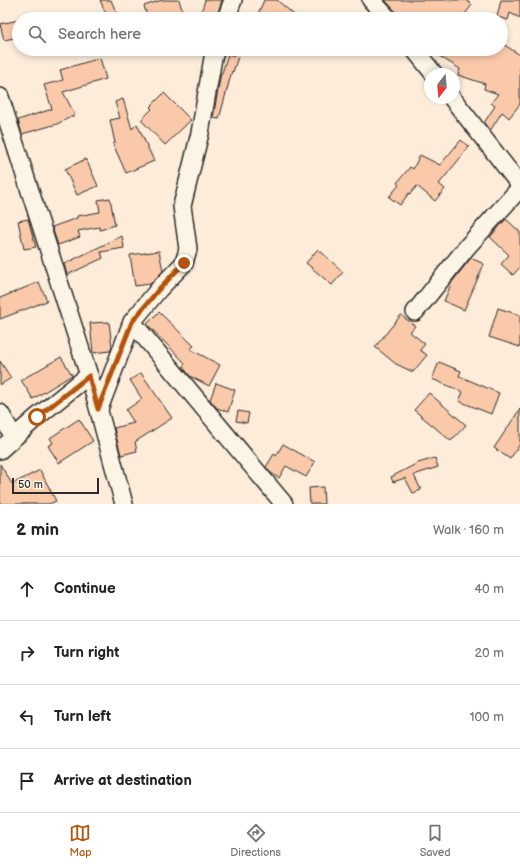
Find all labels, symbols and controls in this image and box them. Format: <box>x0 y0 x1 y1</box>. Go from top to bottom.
search box <box>12 12 508 56</box>
icon: search <box>26 23 48 45</box>
text: Search here <box>58 25 141 44</box>
north arrow <box>424 68 460 104</box>
route end <box>175 254 193 272</box>
route start <box>28 408 46 426</box>
scale bar <box>12 476 99 495</box>
text: 50 m <box>18 478 43 491</box>
text: 2 min <box>16 520 59 540</box>
text: Walk · 160 m <box>433 522 504 538</box>
icon: ahead <box>16 578 38 600</box>
text: Continue <box>54 579 116 598</box>
text: 40 m <box>474 581 504 597</box>
icon: right <box>16 642 38 664</box>
text: Turn right <box>54 643 119 662</box>
text: 20 m <box>474 645 504 661</box>
icon: left <box>16 706 38 728</box>
text: Turn left <box>54 707 111 726</box>
text: 100 m <box>469 709 504 725</box>
icon: arrive <box>16 770 38 792</box>
text: Arrive at destination <box>54 771 192 790</box>
tab: Map <box>69 822 92 859</box>
tab: Directions <box>230 822 281 859</box>
tab: Saved <box>420 822 451 859</box>

